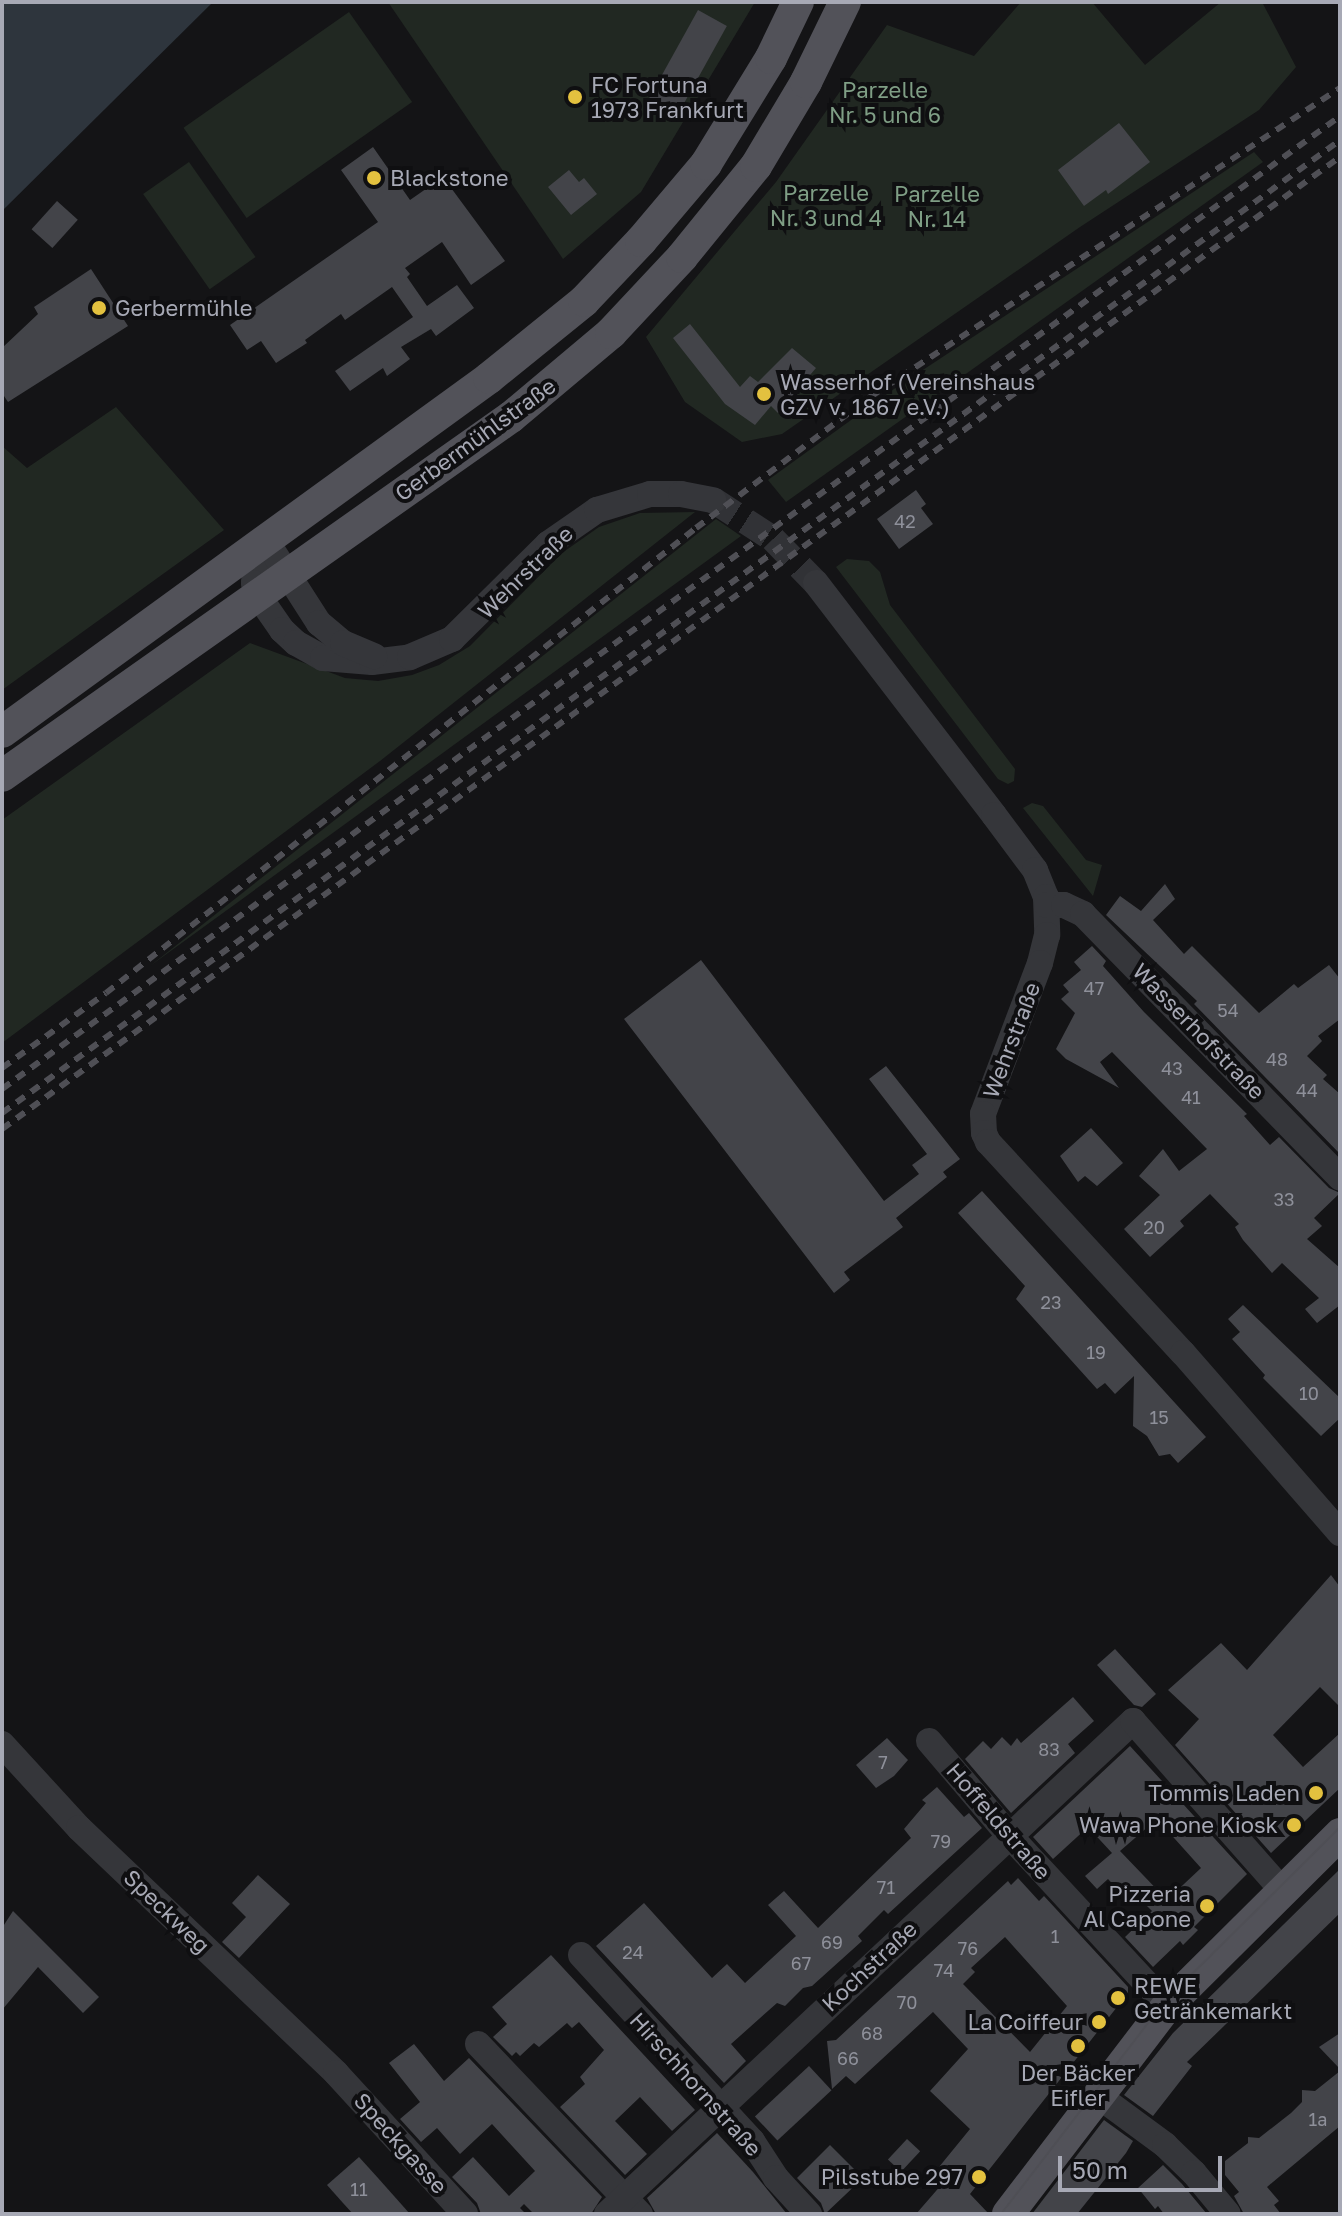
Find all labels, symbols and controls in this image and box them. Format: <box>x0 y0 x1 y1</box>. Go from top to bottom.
place label: FC Fortuna 1973 Frankfurt <box>591 71 744 122</box>
park label: Parzelle Nr. 5 und 6 <box>829 76 941 128</box>
marker: FC Fortuna 1973 Frankfurt <box>566 88 584 106</box>
place label: Blackstone <box>390 165 509 191</box>
marker: Blackstone <box>365 169 383 187</box>
park label: Parzelle Nr. 3 und 4 <box>770 179 882 230</box>
park label: Parzelle Nr. 14 <box>894 180 980 232</box>
place label: Gerbermühle <box>115 295 253 321</box>
marker: Gerbermühle <box>90 299 108 317</box>
place label: Wasserhof (Vereinshaus GZV v. 1867 e.V.) <box>780 368 1035 420</box>
street label: Gerbermühlstraße <box>390 372 560 506</box>
marker: Wasserhof (Vereinshaus GZV v. 1867 e.V.) <box>755 385 773 403</box>
house number: 42 <box>894 510 916 532</box>
street label: Wehrstraße <box>472 520 578 624</box>
street label: Wasserhofstraße <box>1127 958 1271 1104</box>
house number: 47 <box>1084 977 1104 999</box>
street label: Wehrstraße <box>977 978 1045 1102</box>
house number: 54 <box>1217 999 1239 1021</box>
house number: 48 <box>1266 1048 1288 1070</box>
house number: 43 <box>1161 1057 1183 1079</box>
house number: 44 <box>1296 1079 1318 1101</box>
house number: 41 <box>1181 1086 1201 1108</box>
house number: 33 <box>1273 1188 1295 1210</box>
house number: 20 <box>1143 1216 1165 1238</box>
house number: 23 <box>1041 1291 1061 1313</box>
house number: 19 <box>1086 1341 1106 1363</box>
house number: 10 <box>1299 1382 1319 1404</box>
house number: 15 <box>1149 1406 1169 1428</box>
house number: 83 <box>1038 1738 1060 1760</box>
house number: 7 <box>878 1751 888 1773</box>
street label: Hoffeldstraße <box>941 1757 1057 1885</box>
place label: Tommis Laden <box>1148 1780 1300 1806</box>
marker: Tommis Laden <box>1307 1784 1325 1802</box>
place label: Wawa Phone Kiosk <box>1079 1812 1278 1838</box>
marker: Wawa Phone Kiosk <box>1285 1816 1303 1834</box>
house number: 79 <box>931 1830 951 1852</box>
street label: Speckweg <box>119 1864 215 1958</box>
house number: 71 <box>877 1876 895 1898</box>
place label: Pizzeria Al Capone <box>1084 1880 1191 1932</box>
marker: Pizzeria Al Capone <box>1198 1897 1216 1915</box>
street label: Kochstraße <box>816 1915 922 2017</box>
house number: 1 <box>1051 1925 1059 1947</box>
house number: 69 <box>821 1931 843 1953</box>
house number: 76 <box>958 1937 978 1959</box>
house number: 24 <box>622 1941 644 1963</box>
house number: 67 <box>791 1952 811 1974</box>
house number: 74 <box>934 1959 954 1981</box>
place label: REWE Getränkemarkt <box>1134 1972 1292 2024</box>
marker: REWE Getränkemarkt <box>1109 1989 1127 2007</box>
house number: 70 <box>897 1991 917 2013</box>
street label: Hirschhornstraße <box>625 2007 767 2161</box>
place label: La Coiffeur <box>968 2009 1083 2035</box>
marker: La Coiffeur <box>1090 2013 1108 2031</box>
house number: 68 <box>861 2022 883 2044</box>
marker: Der Bäcker Eifler <box>1069 2037 1087 2055</box>
house number: 66 <box>837 2047 859 2069</box>
place label: Der Bäcker Eifler <box>1021 2059 1135 2110</box>
street label: Speckgasse <box>349 2087 453 2199</box>
house number: 1a <box>1309 2108 1327 2130</box>
scale bar <box>1062 2140 1226 2190</box>
text: 50 m <box>1072 2155 1128 2184</box>
place label: Pilsstube 297 <box>821 2164 963 2190</box>
marker: Pilsstube 297 <box>970 2168 988 2186</box>
house number: 11 <box>350 2178 368 2200</box>

